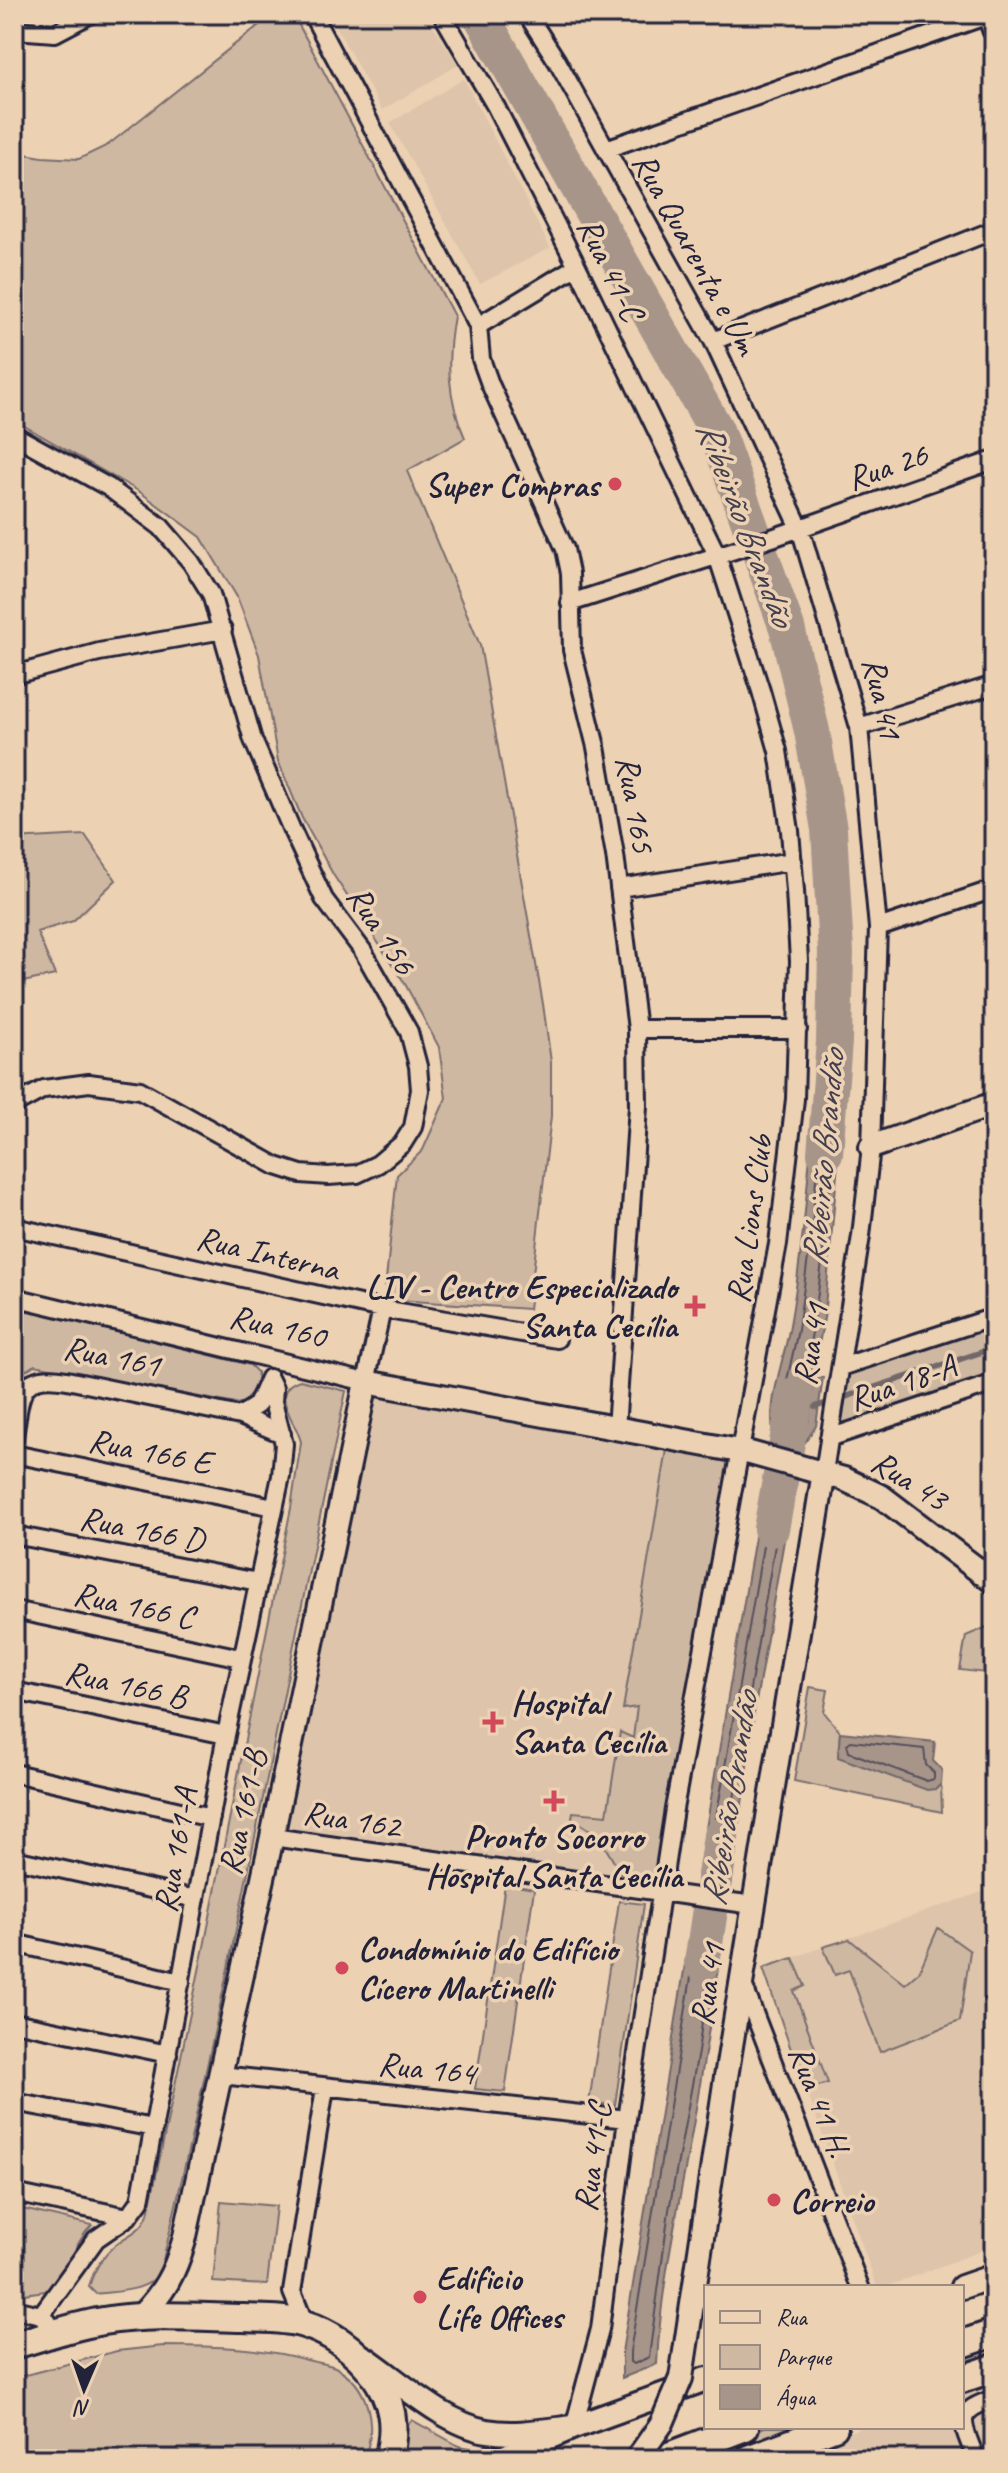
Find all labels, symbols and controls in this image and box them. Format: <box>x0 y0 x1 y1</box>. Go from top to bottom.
street label: Rua Quarenta e Um <box>623 145 770 364</box>
street label: Rua 41-C <box>568 210 656 330</box>
water label: Ribeirão Brandão <box>686 414 808 637</box>
street label: Rua 26 <box>841 432 935 500</box>
place label: Super Compras <box>425 463 602 506</box>
marker: Super Compras <box>606 475 624 493</box>
street label: Rua 41 <box>853 653 914 745</box>
street label: Rua 165 <box>606 752 666 857</box>
street label: Rua 156 <box>337 877 428 984</box>
water label: Ribeirão Brandão <box>791 1044 856 1267</box>
street label: Rua Lions Club <box>716 1130 782 1306</box>
street label: Rua Interna <box>193 1216 346 1291</box>
place label: LIV - Centro Especializado Santa Cecília <box>366 1265 681 1347</box>
street label: Rua 160 <box>226 1294 333 1359</box>
marker: LIV - Centro Especializado Santa Cecília <box>684 1295 706 1317</box>
street label: Rua 41 <box>782 1298 838 1388</box>
street label: Rua 161 <box>60 1326 166 1387</box>
street label: Rua 18-A <box>843 1343 963 1420</box>
street label: Rua 166 E <box>85 1418 219 1485</box>
street label: Rua 43 <box>864 1440 959 1521</box>
street label: Rua 166 D <box>76 1496 211 1563</box>
street label: Rua 166 C <box>70 1571 201 1639</box>
street label: Rua 166 B <box>61 1650 193 1718</box>
place label: Hospital Santa Cecília <box>511 1681 669 1763</box>
water label: Ribeirão Brandão <box>689 1684 769 1909</box>
marker: Hospital Santa Cecília <box>482 1711 504 1733</box>
street label: Rua 161-B <box>208 1743 277 1878</box>
street label: Rua 161-A <box>143 1782 207 1916</box>
street label: Rua 162 <box>300 1790 406 1848</box>
marker: Pronto Socorro Hospital Santa Cecília <box>543 1790 565 1812</box>
place label: Pronto Socorro Hospital Santa Cecília <box>425 1815 686 1897</box>
place label: Condomínio do Edifício Cícero Martinelli <box>358 1927 621 2009</box>
street label: Rua 41 <box>679 1938 735 2028</box>
marker: Condomínio do Edifício Cícero Martinelli <box>333 1959 351 1977</box>
street label: Rua 41 H. <box>779 2039 861 2163</box>
street label: Rua 164 <box>376 2042 481 2095</box>
street label: Rua 41-C <box>563 2097 621 2214</box>
place label: Correio <box>790 2179 876 2222</box>
marker: Correio <box>765 2191 783 2209</box>
place label: Edificio Life Offices <box>436 2256 566 2338</box>
legend <box>704 2285 964 2429</box>
marker: Edificio Life Offices <box>411 2288 429 2306</box>
text: Rua <box>776 2302 808 2332</box>
text: Parque <box>776 2342 833 2372</box>
north arrow <box>44 2349 124 2429</box>
text: Água <box>776 2382 816 2412</box>
text: N <box>73 2394 91 2422</box>

